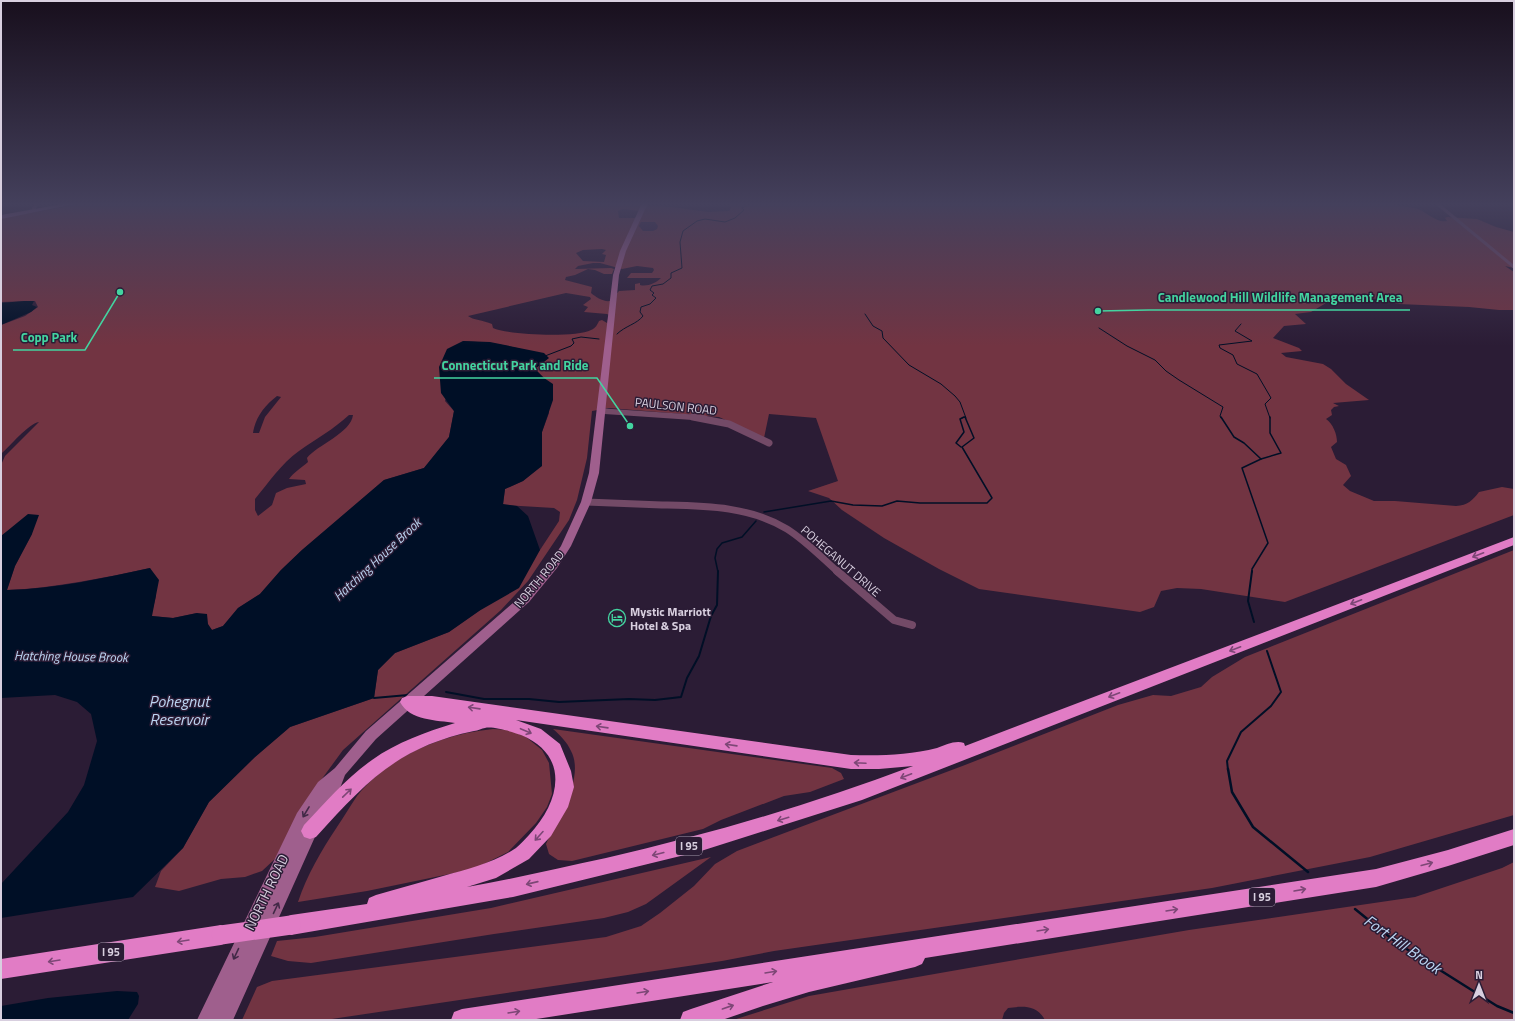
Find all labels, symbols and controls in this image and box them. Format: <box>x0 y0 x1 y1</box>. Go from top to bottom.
callout: Candlewood Hill Wildlife Management Area <box>1149 285 1410 310</box>
text: Candlewood Hill Wildlife Management Area <box>1158 287 1403 307</box>
callout: Copp Park <box>13 325 85 350</box>
text: Copp Park <box>21 327 78 347</box>
callout: Connecticut Park and Ride <box>434 353 597 378</box>
text: Connecticut Park and Ride <box>442 355 589 375</box>
street label: PAULSON ROAD <box>634 392 718 420</box>
water label: Hatching House Brook <box>328 511 427 605</box>
street label: POHEGANUT DRIVE <box>797 521 886 601</box>
street label: NORTH ROAD <box>509 546 569 612</box>
one-way arrow <box>1472 551 1484 559</box>
one-way arrow <box>1351 598 1363 606</box>
place label: Mystic Marriott Hotel & Spa <box>630 602 712 635</box>
hotel icon: Mystic Marriott Hotel & Spa <box>607 608 627 628</box>
water label: Hatching House Brook <box>14 645 130 667</box>
one-way arrow <box>1230 645 1242 653</box>
water label: Pohegnut Reservoir <box>149 689 211 731</box>
one-way arrow <box>1108 692 1120 700</box>
one-way arrow <box>467 704 480 712</box>
one-way arrow <box>596 723 609 731</box>
one-way arrow <box>519 727 531 735</box>
one-way arrow <box>725 741 738 749</box>
one-way arrow <box>854 759 867 766</box>
one-way arrow <box>901 773 913 781</box>
one-way arrow <box>342 788 352 798</box>
one-way arrow <box>301 806 309 818</box>
one-way arrow <box>777 816 790 823</box>
one-way arrow <box>534 831 544 841</box>
road number: I 95 <box>676 837 702 855</box>
street label: NORTH ROAD <box>239 850 293 934</box>
one-way arrow <box>652 850 665 858</box>
one-way arrow <box>1421 860 1434 867</box>
one-way arrow <box>525 880 538 888</box>
one-way arrow <box>1293 886 1306 894</box>
road number: I 95 <box>1249 888 1275 906</box>
one-way arrow <box>272 902 280 914</box>
one-way arrow <box>1165 906 1178 914</box>
water label: Fort Hill Brook <box>1359 908 1448 981</box>
one-way arrow <box>1036 926 1049 934</box>
one-way arrow <box>177 937 190 945</box>
road number: I 95 <box>98 943 124 961</box>
one-way arrow <box>232 948 239 960</box>
one-way arrow <box>48 957 61 965</box>
north arrow <box>1459 965 1499 1005</box>
text: N <box>1475 967 1483 983</box>
one-way arrow <box>764 968 777 976</box>
one-way arrow <box>636 988 649 996</box>
one-way arrow <box>721 1003 733 1011</box>
one-way arrow <box>507 1008 520 1016</box>

